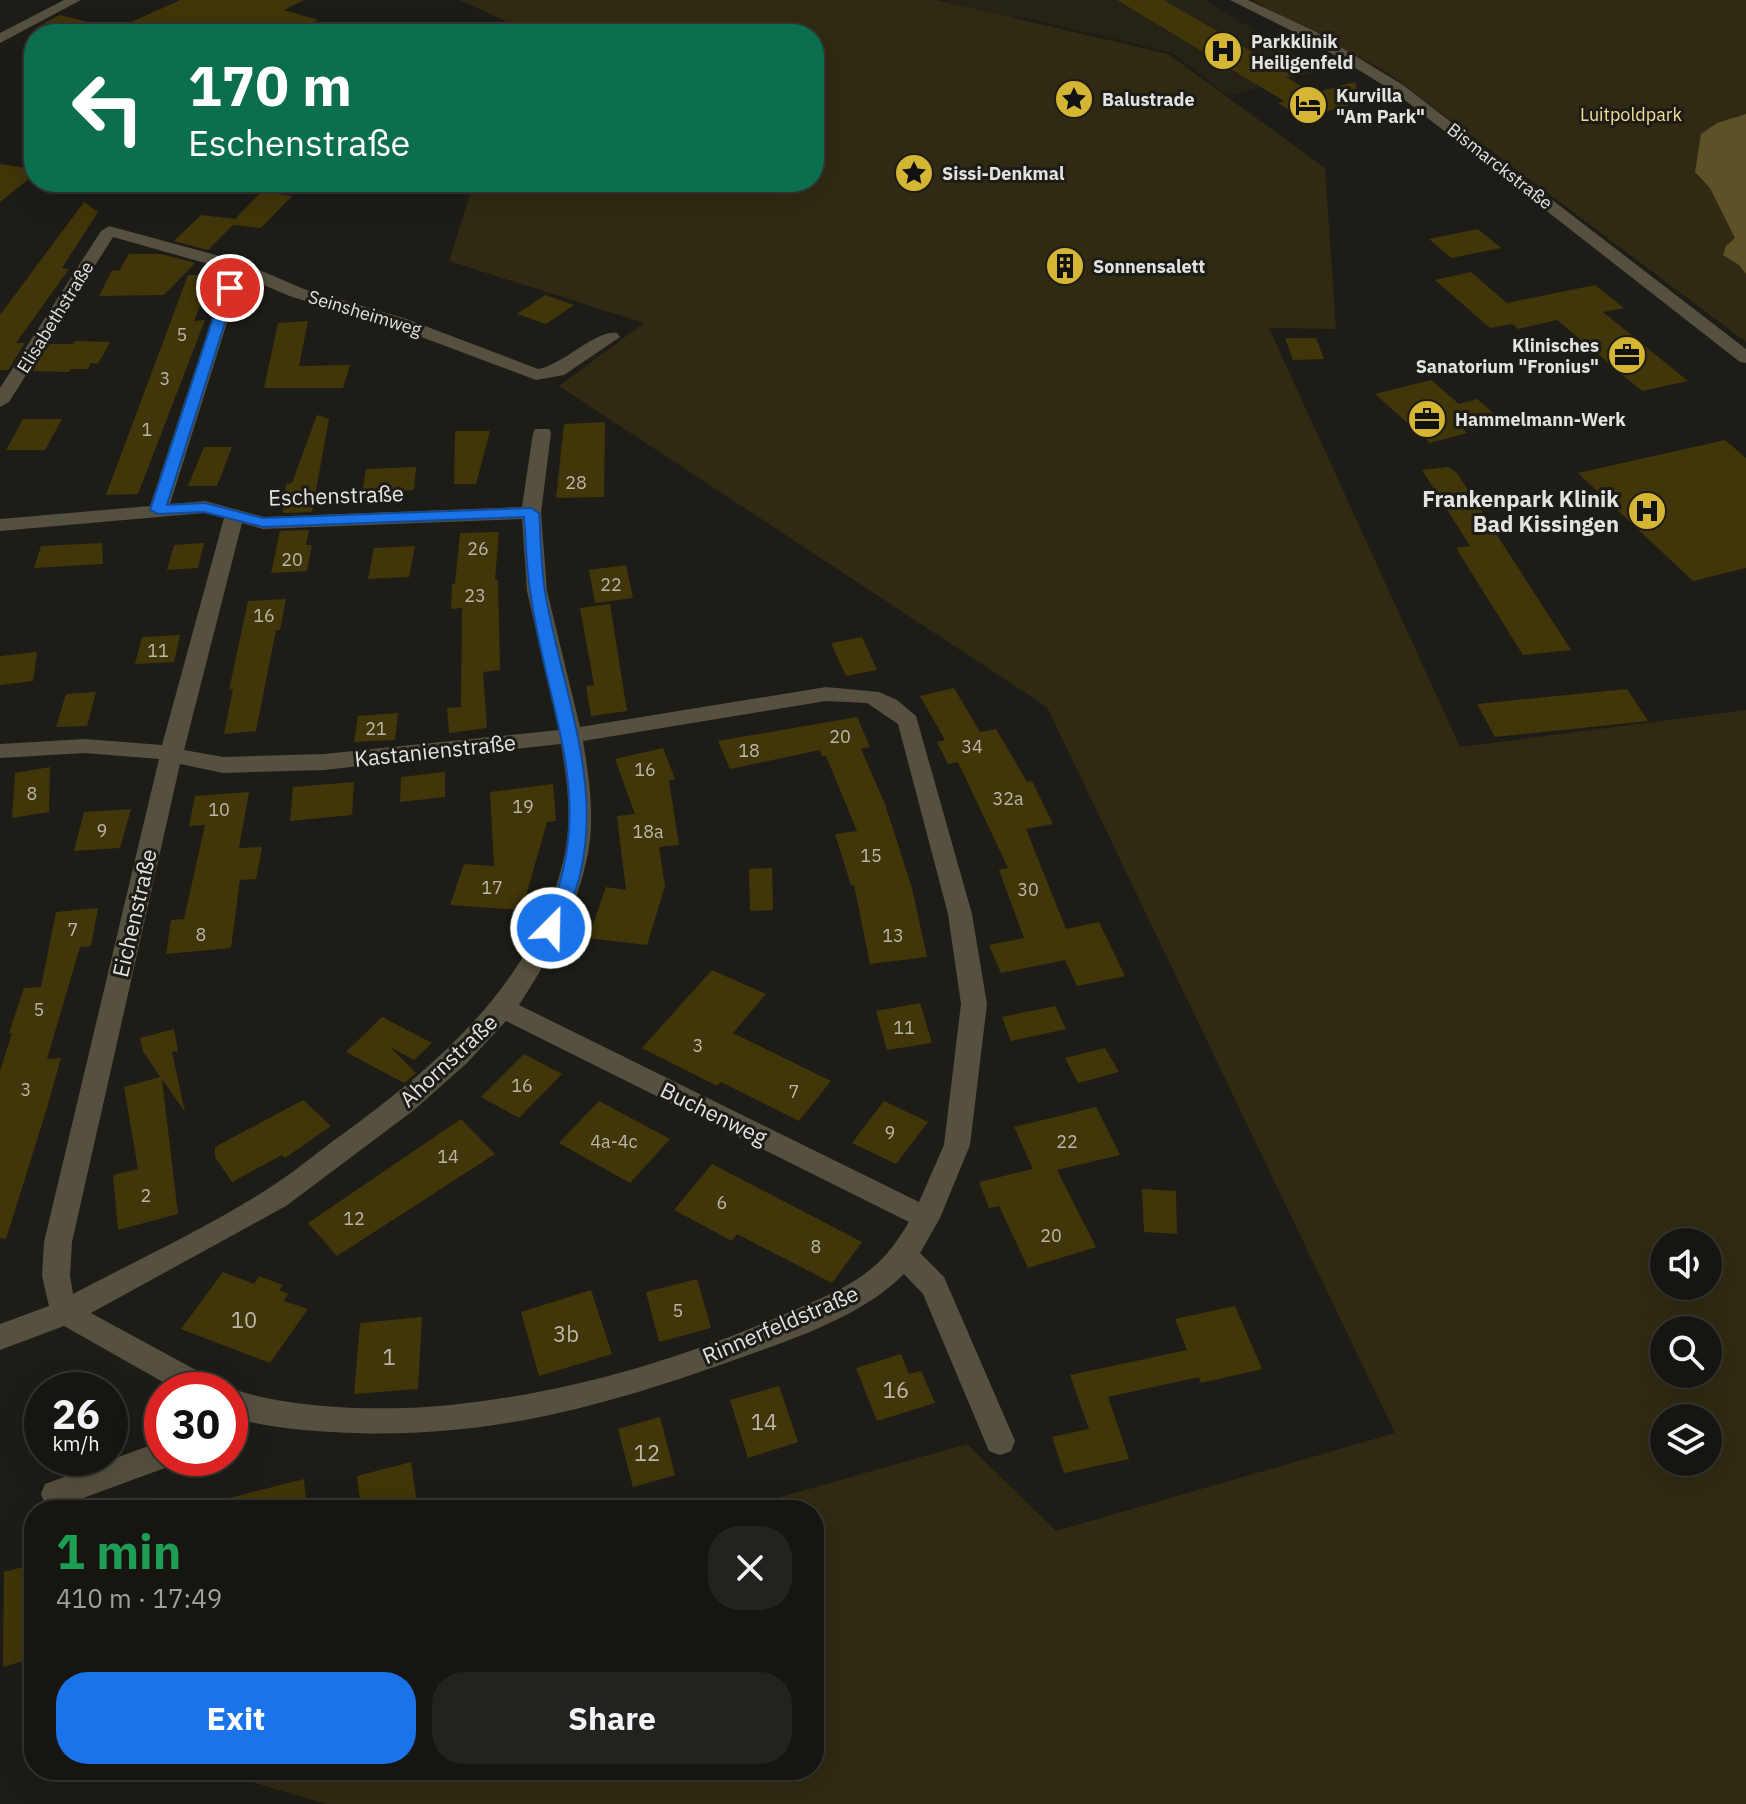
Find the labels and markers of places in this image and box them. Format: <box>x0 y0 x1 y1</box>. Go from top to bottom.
hospital icon: Parkklinik Heiligenfeld <box>1202 30 1244 72</box>
place label: Parkklinik Heiligenfeld <box>1251 30 1354 74</box>
place icon: Balustrade <box>1053 78 1095 120</box>
hotel icon: Kurvilla "Am Park" <box>1287 84 1329 126</box>
place label: Kurvilla "Am Park" <box>1336 84 1425 128</box>
place label: Balustrade <box>1102 88 1195 111</box>
place icon: Sissi-Denkmal <box>893 152 935 194</box>
place label: Sissi-Denkmal <box>942 162 1065 185</box>
building icon: Sonnensalett <box>1044 245 1086 287</box>
pin <box>196 254 264 322</box>
place label: Sonnensalett <box>1093 255 1205 278</box>
place label: Klinisches Sanatorium "Fronius" <box>1416 334 1599 378</box>
office icon: Klinisches Sanatorium "Fronius" <box>1606 334 1648 376</box>
office icon: Hammelmann-Werk <box>1406 398 1448 440</box>
place label: Hammelmann-Werk <box>1455 408 1626 431</box>
place label: Frankenpark Klinik Bad Kissingen <box>1422 484 1619 538</box>
hospital icon: Frankenpark Klinik Bad Kissingen <box>1626 490 1668 532</box>

